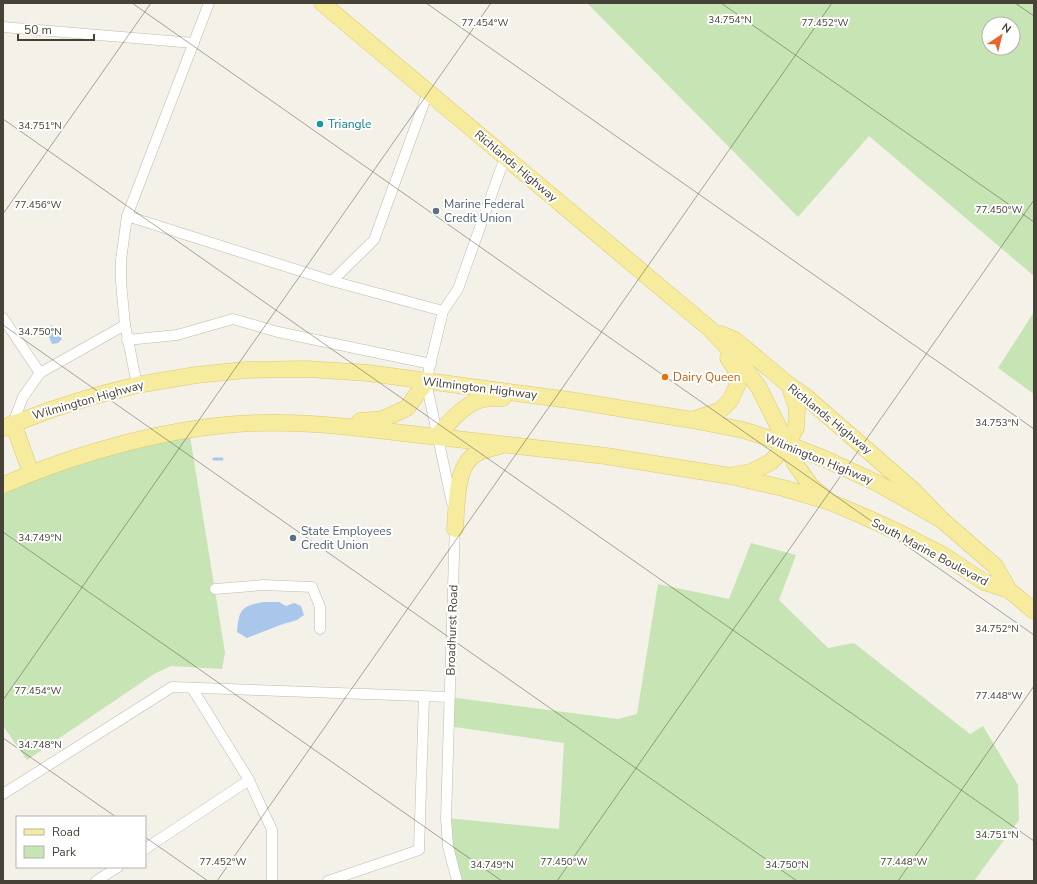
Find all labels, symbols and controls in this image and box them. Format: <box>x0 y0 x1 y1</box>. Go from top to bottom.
text: 34.754°N <box>708 13 752 27</box>
scale bar <box>18 16 94 42</box>
text: 77.454°W <box>461 16 509 30</box>
text: 77.452°W <box>801 16 849 30</box>
north arrow <box>981 16 1021 56</box>
text: N <box>999 20 1014 37</box>
text: 50 m <box>24 22 52 38</box>
place label: Triangle <box>328 116 371 132</box>
text: 34.751°N <box>18 119 62 133</box>
marker: Triangle <box>315 119 325 129</box>
street label: Richlands Highway <box>471 126 562 206</box>
place label: Marine Federal Credit Union <box>444 196 525 226</box>
text: 77.456°W <box>14 198 62 212</box>
text: 77.450°W <box>975 203 1023 217</box>
marker: Marine Federal Credit Union <box>431 206 441 216</box>
text: 34.750°N <box>18 325 62 339</box>
place label: Dairy Queen <box>673 369 740 385</box>
marker: Dairy Queen <box>660 372 670 382</box>
street label: Wilmington Highway <box>422 373 539 403</box>
street label: Wilmington Highway <box>30 376 146 424</box>
street label: Richlands Highway <box>785 380 876 458</box>
text: 34.753°N <box>975 416 1019 430</box>
street label: Wilmington Highway <box>763 430 876 488</box>
street label: South Marine Boulevard <box>869 514 991 590</box>
place label: State Employees Credit Union <box>301 523 392 553</box>
text: 34.749°N <box>18 531 62 545</box>
marker: State Employees Credit Union <box>288 533 298 543</box>
street label: Broadhurst Road <box>442 584 462 676</box>
text: 34.752°N <box>975 622 1019 636</box>
text: 77.454°W <box>14 684 62 698</box>
text: 77.448°W <box>975 689 1023 703</box>
text: 34.748°N <box>18 738 62 752</box>
legend <box>16 816 146 868</box>
text: Road <box>52 824 80 840</box>
text: 34.751°N <box>975 828 1019 842</box>
text: Park <box>52 844 77 860</box>
text: 77.452°W <box>199 855 247 869</box>
text: 77.450°W <box>540 855 588 869</box>
text: 77.448°W <box>880 855 928 869</box>
text: 34.749°N <box>470 858 514 872</box>
text: 34.750°N <box>765 858 809 872</box>

